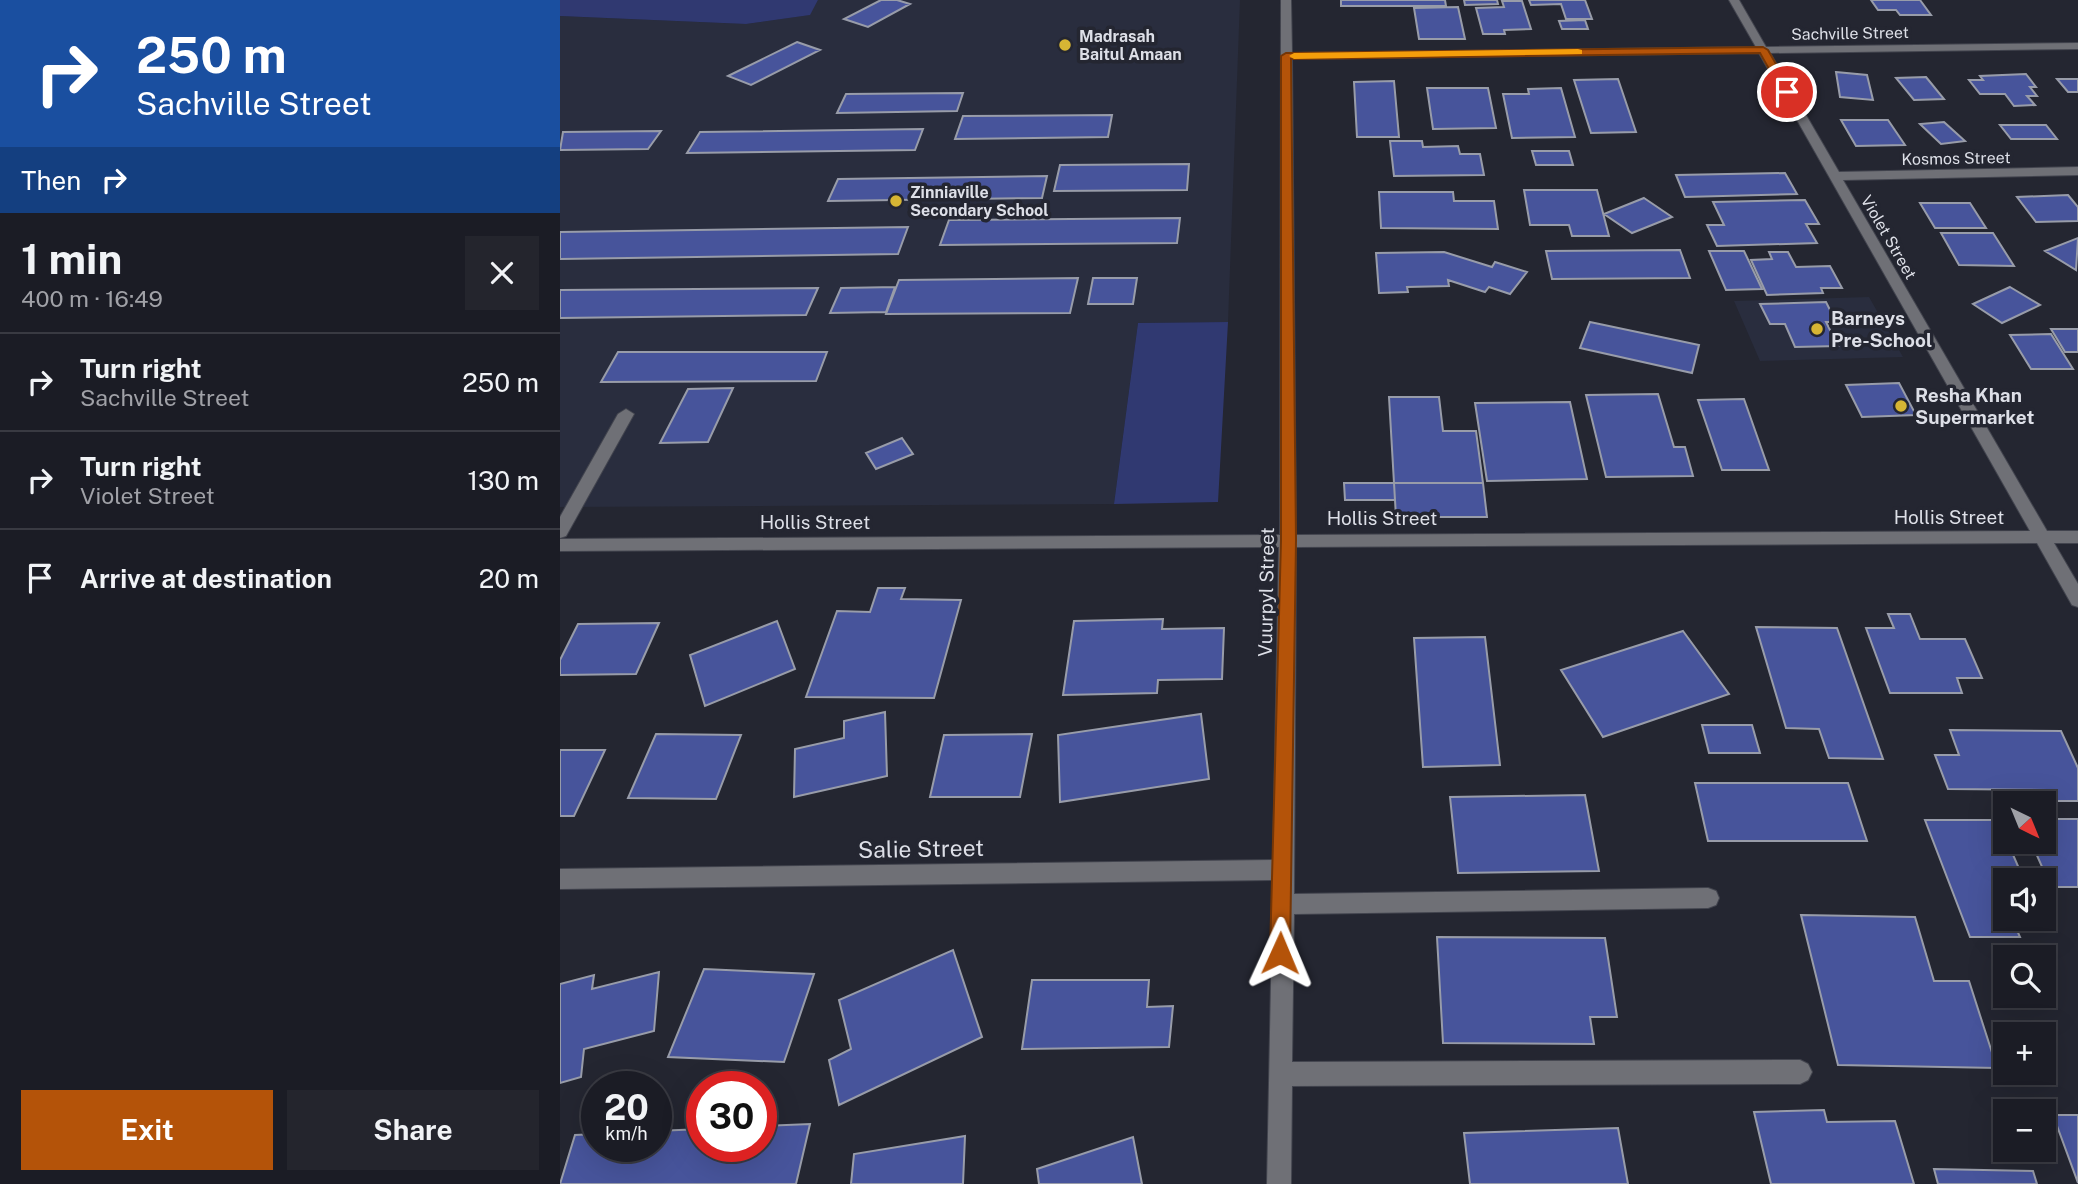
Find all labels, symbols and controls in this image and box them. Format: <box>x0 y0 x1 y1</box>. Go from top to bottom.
street label: Sachville Street <box>1791 23 1909 44</box>
text: 250 m <box>136 26 287 84</box>
place label: Madrasah Baitul Amaan <box>1079 27 1182 64</box>
icon: right <box>21 28 112 119</box>
marker: Madrasah Baitul Amaan <box>1057 37 1073 53</box>
pin <box>1757 62 1817 122</box>
icon: arrive <box>1768 73 1806 111</box>
text: Sachville Street <box>136 85 372 122</box>
street label: Kosmos Street <box>1901 148 2011 169</box>
icon: right <box>95 161 133 199</box>
text: Then <box>21 165 81 196</box>
place label: Zinniaville Secondary School <box>910 183 1049 220</box>
street label: Violet Street <box>1857 192 1920 283</box>
marker: Zinniaville Secondary School <box>888 193 904 209</box>
text: 1 min <box>21 234 122 283</box>
button: close <box>465 236 539 310</box>
text: 400 m · 16:49 <box>21 285 163 312</box>
place label: Barneys Pre-School <box>1831 307 1932 351</box>
marker: Barneys Pre-School <box>1809 321 1825 337</box>
text: Turn right <box>80 353 202 384</box>
icon: right <box>21 363 59 401</box>
text: 250 m <box>462 367 539 398</box>
text: Sachville Street <box>80 384 249 411</box>
place label: Resha Khan Supermarket <box>1915 384 2035 428</box>
marker: Resha Khan Supermarket <box>1893 398 1909 414</box>
text: Turn right <box>80 451 202 482</box>
icon: right <box>21 461 59 499</box>
text: 130 m <box>467 465 539 496</box>
text: Violet Street <box>80 482 215 509</box>
street label: Hollis Street <box>1894 506 2004 528</box>
street label: Hollis Street <box>1327 507 1437 529</box>
street label: Hollis Street <box>760 511 870 533</box>
street label: Vuurpyl Street <box>1254 527 1278 657</box>
icon: arrive <box>21 559 59 597</box>
text: Arrive at destination <box>80 563 332 594</box>
text: 20 m <box>479 563 539 594</box>
north arrow <box>1993 791 2056 854</box>
map controls <box>1993 791 2056 1162</box>
street label: Salie Street <box>858 834 984 863</box>
button: sound <box>1993 868 2056 931</box>
position arrow <box>1243 916 1317 990</box>
button: search <box>1993 945 2056 1008</box>
button: + <box>1993 1022 2056 1085</box>
speed limit sign: 30 <box>686 1071 777 1162</box>
text: 20 <box>604 1087 649 1128</box>
button: Exit <box>21 1090 273 1170</box>
button: Share <box>287 1090 539 1170</box>
button: − <box>1993 1099 2056 1162</box>
text: km/h <box>605 1123 648 1144</box>

